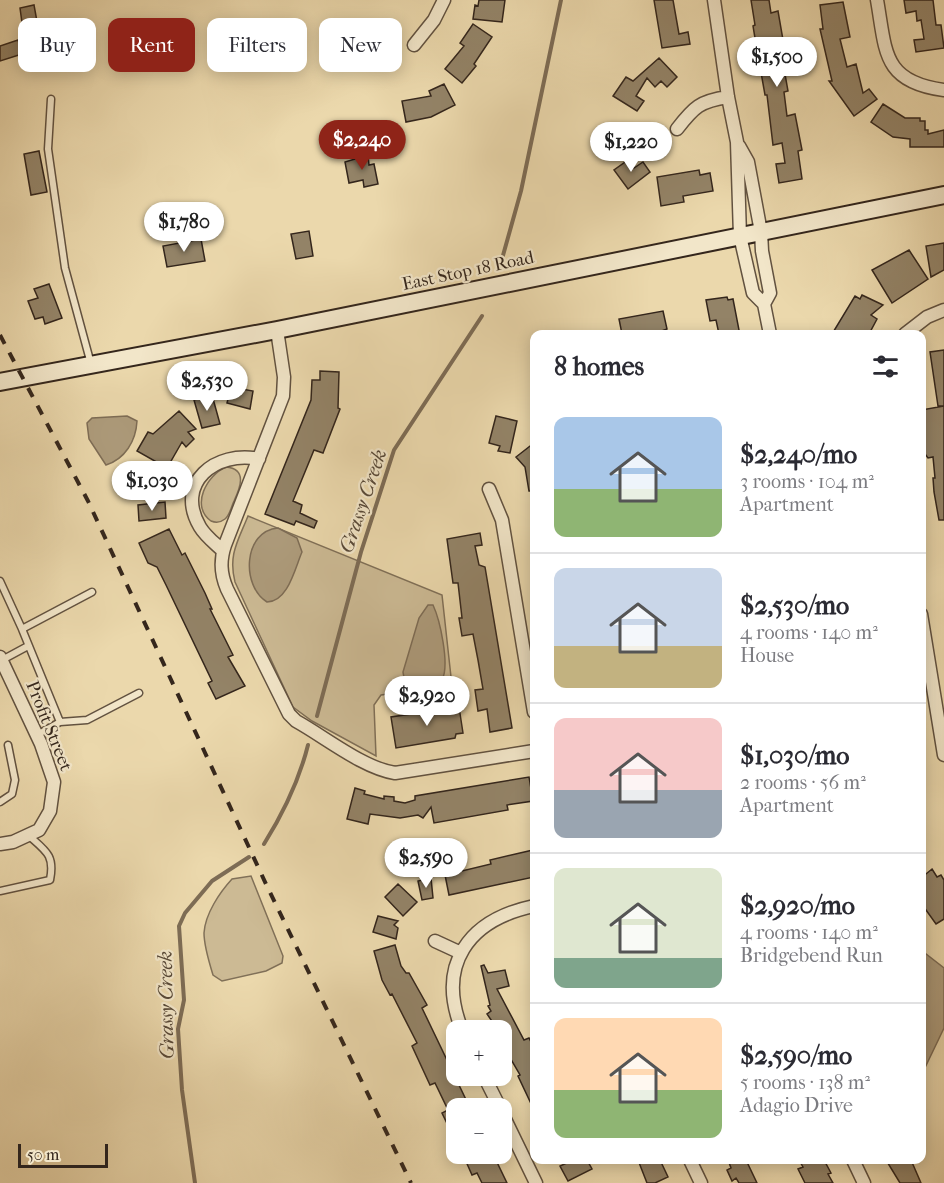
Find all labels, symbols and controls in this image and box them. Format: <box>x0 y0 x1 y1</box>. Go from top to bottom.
chip: Buy <box>18 18 96 72</box>
chip: Rent <box>108 18 195 72</box>
chip: Filters <box>207 18 307 72</box>
chip: New <box>319 18 402 72</box>
pin: $1,500 <box>728 37 826 88</box>
text: $1,500 <box>751 45 803 68</box>
pin: $2,240 <box>313 120 411 171</box>
pin: $1,220 <box>582 122 680 173</box>
text: $2,240 <box>333 128 391 151</box>
text: $1,220 <box>604 130 658 153</box>
pin: $1,780 <box>135 202 233 253</box>
text: $1,780 <box>158 210 210 233</box>
street label: East Stop 18 Road <box>400 247 536 295</box>
icon: filters <box>869 350 902 383</box>
text: 8 homes <box>554 351 644 382</box>
pin: $2,530 <box>158 361 256 412</box>
text: $2,530 <box>181 369 233 392</box>
text: $2,240/mo <box>740 439 857 470</box>
icon: home <box>602 441 674 513</box>
water label: Grassy Creek <box>335 446 391 556</box>
pin: $1,030 <box>103 461 201 512</box>
text: $1,030 <box>126 469 178 492</box>
text: 3 rooms · 104 m² <box>740 470 874 493</box>
text: Apartment <box>740 493 834 516</box>
text: $2,530/mo <box>740 590 849 621</box>
icon: home <box>602 592 674 664</box>
text: 4 rooms · 140 m² <box>740 621 878 644</box>
text: House <box>740 644 794 667</box>
pin: $2,920 <box>378 676 476 727</box>
street label: Profit Street <box>21 678 77 775</box>
text: $2,920 <box>399 684 455 707</box>
text: $1,030/mo <box>740 740 849 771</box>
icon: home <box>602 742 674 814</box>
text: 2 rooms · 56 m² <box>740 771 866 794</box>
text: Apartment <box>740 794 834 817</box>
pin: $2,590 <box>377 838 475 889</box>
text: $2,590 <box>399 846 453 869</box>
text: $2,920/mo <box>740 890 855 921</box>
icon: home <box>602 892 674 964</box>
text: 4 rooms · 140 m² <box>740 921 878 944</box>
text: Bridgebend Run <box>740 944 883 967</box>
water label: Grassy Creek <box>154 951 178 1059</box>
map controls <box>446 1020 512 1164</box>
button: + <box>446 1020 512 1086</box>
text: $2,590/mo <box>740 1040 852 1071</box>
icon: home <box>602 1042 674 1114</box>
text: 5 rooms · 138 m² <box>740 1071 870 1094</box>
text: Adagio Drive <box>740 1094 853 1117</box>
button: − <box>446 1098 512 1164</box>
scale bar <box>18 1141 108 1168</box>
text: 50 m <box>27 1145 59 1164</box>

